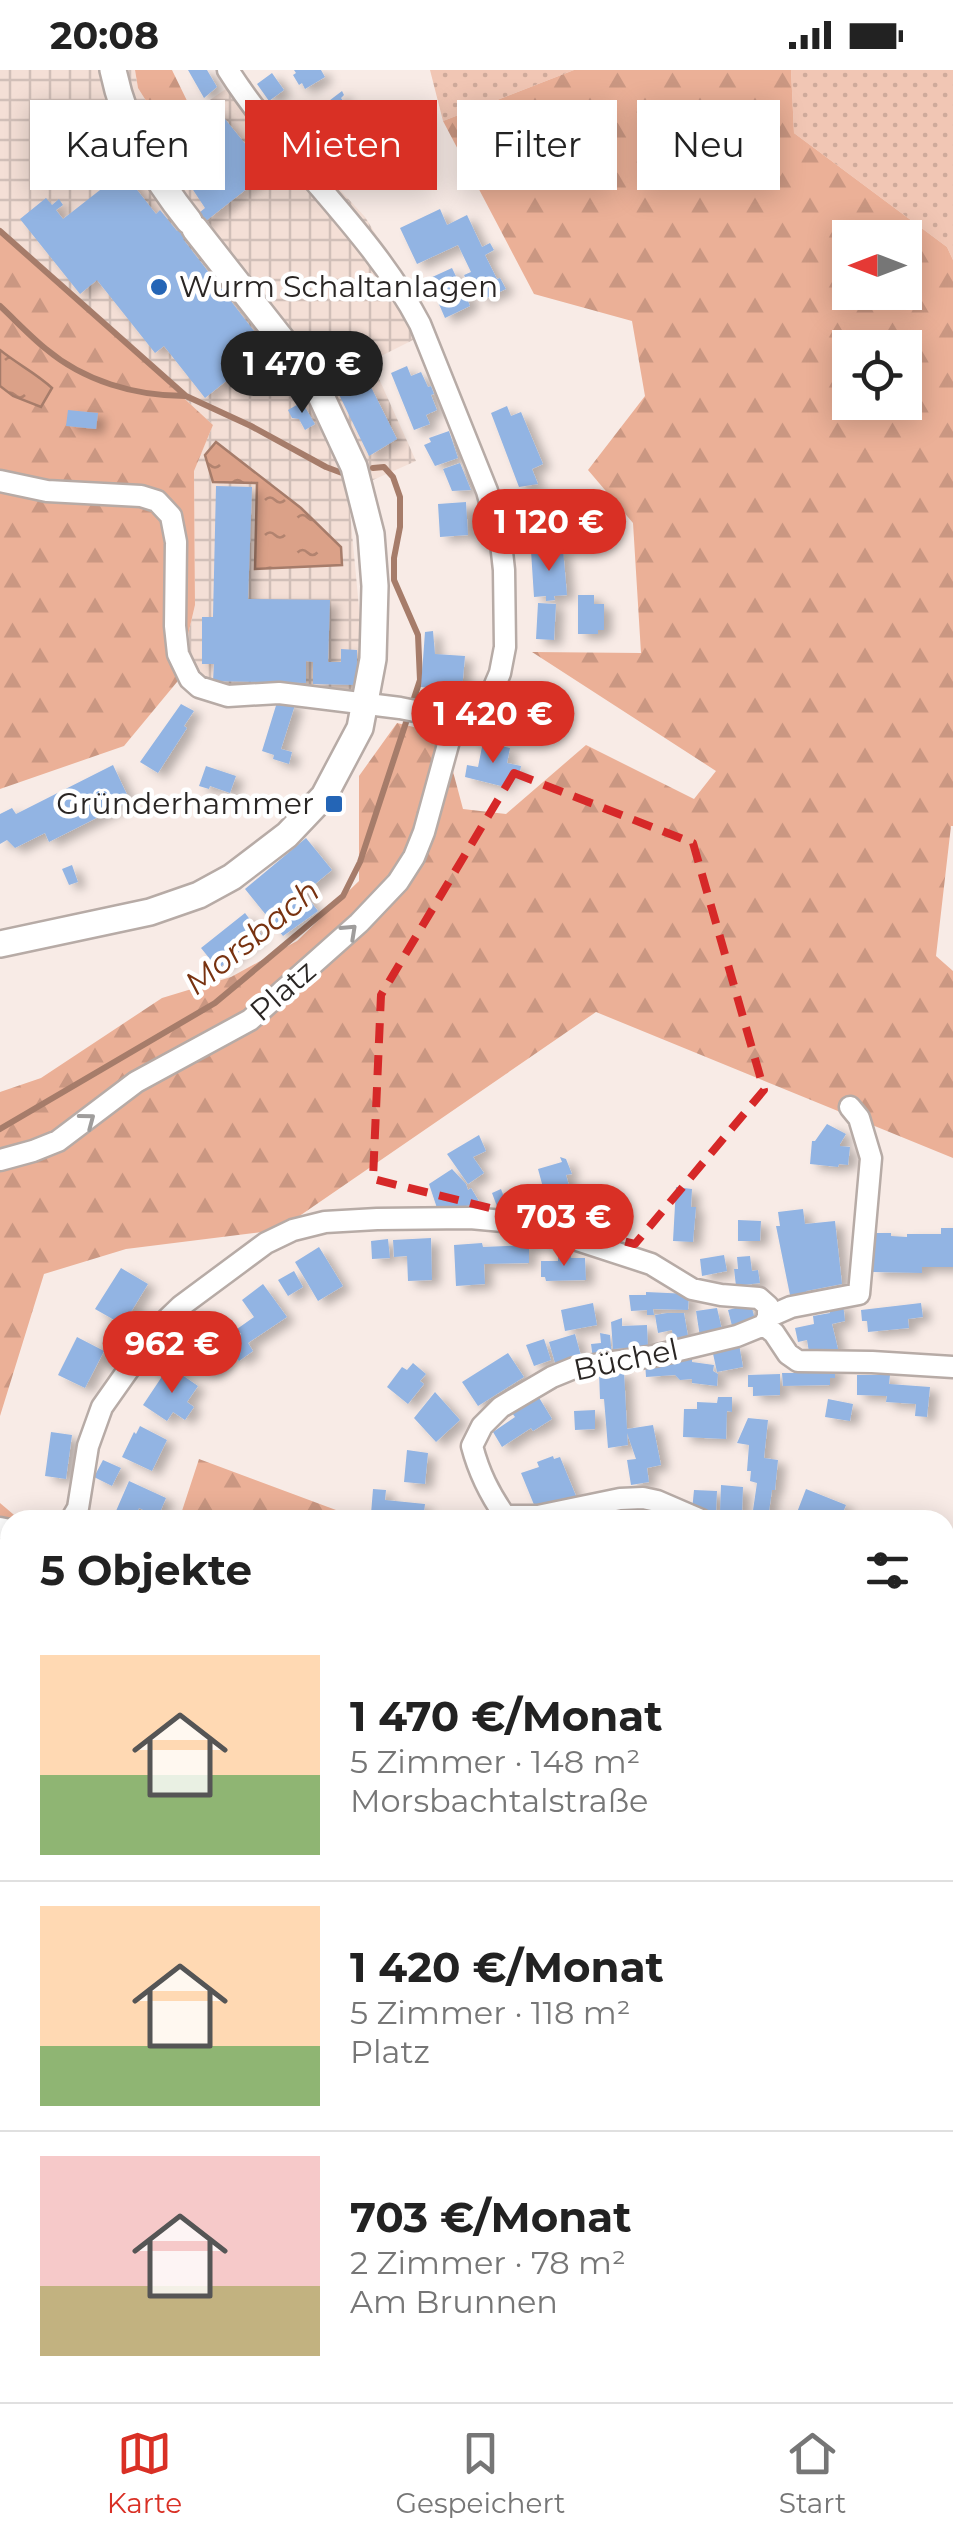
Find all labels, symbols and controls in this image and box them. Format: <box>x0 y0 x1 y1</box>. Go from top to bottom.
text: 20:08 <box>50 12 159 59</box>
chip: Kaufen <box>30 100 225 190</box>
chip: Mieten <box>245 100 437 190</box>
chip: Filter <box>457 100 617 190</box>
chip: Neu <box>637 100 780 190</box>
north arrow <box>832 220 922 310</box>
map controls <box>832 220 922 420</box>
place label: Wurm Schaltanlagen <box>179 268 498 305</box>
marker: Wurm Schaltanlagen <box>148 276 170 298</box>
button: locate <box>832 330 922 420</box>
pin: 1 470 € <box>210 331 394 416</box>
text: 1 470 € <box>243 344 361 383</box>
pin: 1 120 € <box>457 489 641 574</box>
text: 1 120 € <box>494 502 604 541</box>
pin: 1 420 € <box>401 681 585 766</box>
text: 1 420 € <box>433 694 553 733</box>
place label: Gründerhammer <box>56 785 314 822</box>
marker: Gründerhammer <box>323 793 345 815</box>
water label: Morsbach <box>177 871 327 1003</box>
one-way arrow <box>338 925 357 943</box>
street label: Platz <box>242 952 323 1029</box>
one-way arrow <box>76 1114 94 1131</box>
pin: 703 € <box>494 1184 634 1269</box>
text: 703 € <box>517 1197 611 1236</box>
pin: 962 € <box>102 1311 242 1396</box>
text: 962 € <box>125 1324 219 1363</box>
street label: Büchel <box>570 1330 682 1389</box>
icon: filters <box>860 1543 915 1598</box>
text: 5 Objekte <box>40 1544 252 1596</box>
text: 1 470 €/Monat <box>350 1690 663 1742</box>
icon: home <box>120 1695 240 1815</box>
text: 5 Zimmer · 148 m² <box>350 1742 640 1781</box>
text: Morsbachtalstraße <box>350 1781 648 1820</box>
text: 1 420 €/Monat <box>350 1941 664 1993</box>
icon: home <box>120 1946 240 2066</box>
text: 5 Zimmer · 118 m² <box>350 1993 630 2032</box>
text: Platz <box>350 2032 430 2071</box>
text: 703 €/Monat <box>350 2191 631 2243</box>
icon: home <box>120 2196 240 2316</box>
text: 2 Zimmer · 78 m² <box>350 2243 626 2282</box>
text: Am Brunnen <box>350 2282 558 2321</box>
tab: Karte <box>107 2426 182 2520</box>
tab: Gespeichert <box>395 2426 565 2520</box>
tab: Start <box>779 2426 846 2520</box>

